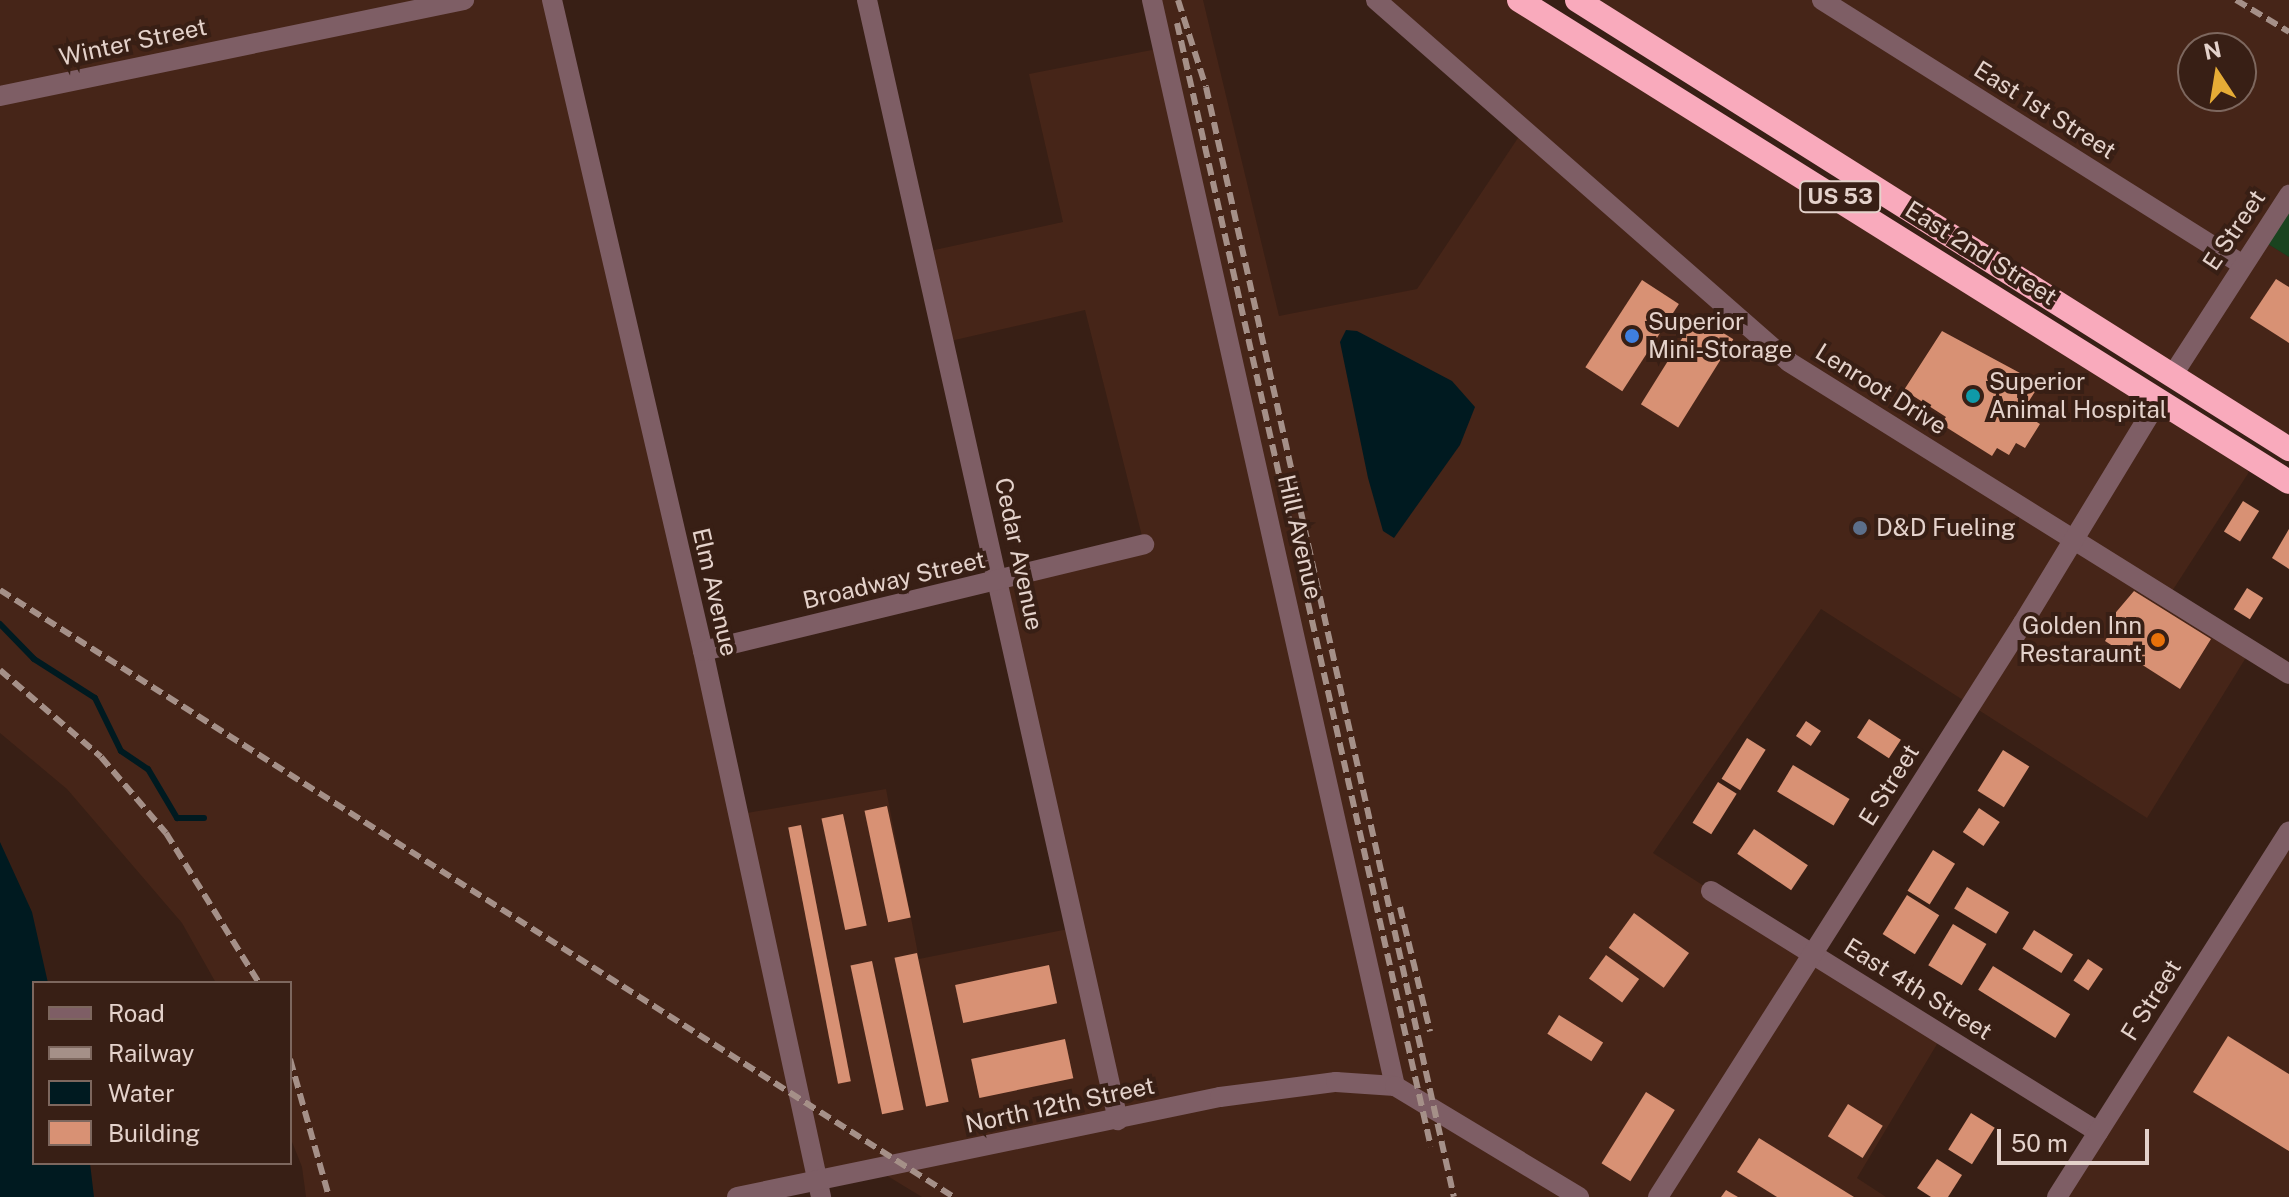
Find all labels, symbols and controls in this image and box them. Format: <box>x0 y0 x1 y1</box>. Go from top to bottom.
street label: Winter Street <box>57 12 209 72</box>
north arrow <box>2177 32 2257 112</box>
text: N <box>2201 36 2224 65</box>
street label: East 1st Street <box>1969 55 2121 165</box>
road number: US 53 <box>1798 179 1882 215</box>
street label: E Street <box>2197 184 2271 276</box>
street label: East 2nd Street <box>1900 195 2062 311</box>
place label: Superior Mini-Storage <box>1648 308 1792 364</box>
marker: Superior Mini-Storage <box>1623 327 1641 345</box>
street label: Lenroot Drive <box>1810 337 1952 441</box>
place label: Superior Animal Hospital <box>1989 368 2167 424</box>
marker: Superior Animal Hospital <box>1964 387 1982 405</box>
street label: Hill Avenue <box>1272 472 1328 602</box>
street label: Cedar Avenue <box>989 475 1049 633</box>
place label: D&D Fueling <box>1876 514 2016 542</box>
marker: D&D Fueling <box>1851 519 1869 537</box>
street label: Elm Avenue <box>686 525 744 659</box>
street label: Broadway Street <box>800 545 988 615</box>
place label: Golden Inn Restaraunt <box>2019 612 2142 668</box>
marker: Golden Inn Restaraunt <box>2149 631 2167 649</box>
street label: E Street <box>1853 739 1925 831</box>
street label: East 4th Street <box>1839 932 1997 1046</box>
street label: F Street <box>2115 954 2187 1046</box>
legend <box>32 981 292 1165</box>
text: Road <box>108 999 165 1027</box>
text: Railway <box>108 1039 194 1067</box>
street label: North 12th Street <box>963 1071 1157 1139</box>
text: Water <box>108 1079 175 1107</box>
scale bar <box>2001 1113 2153 1163</box>
text: Building <box>108 1119 200 1147</box>
text: 50 m <box>2011 1129 2068 1157</box>

